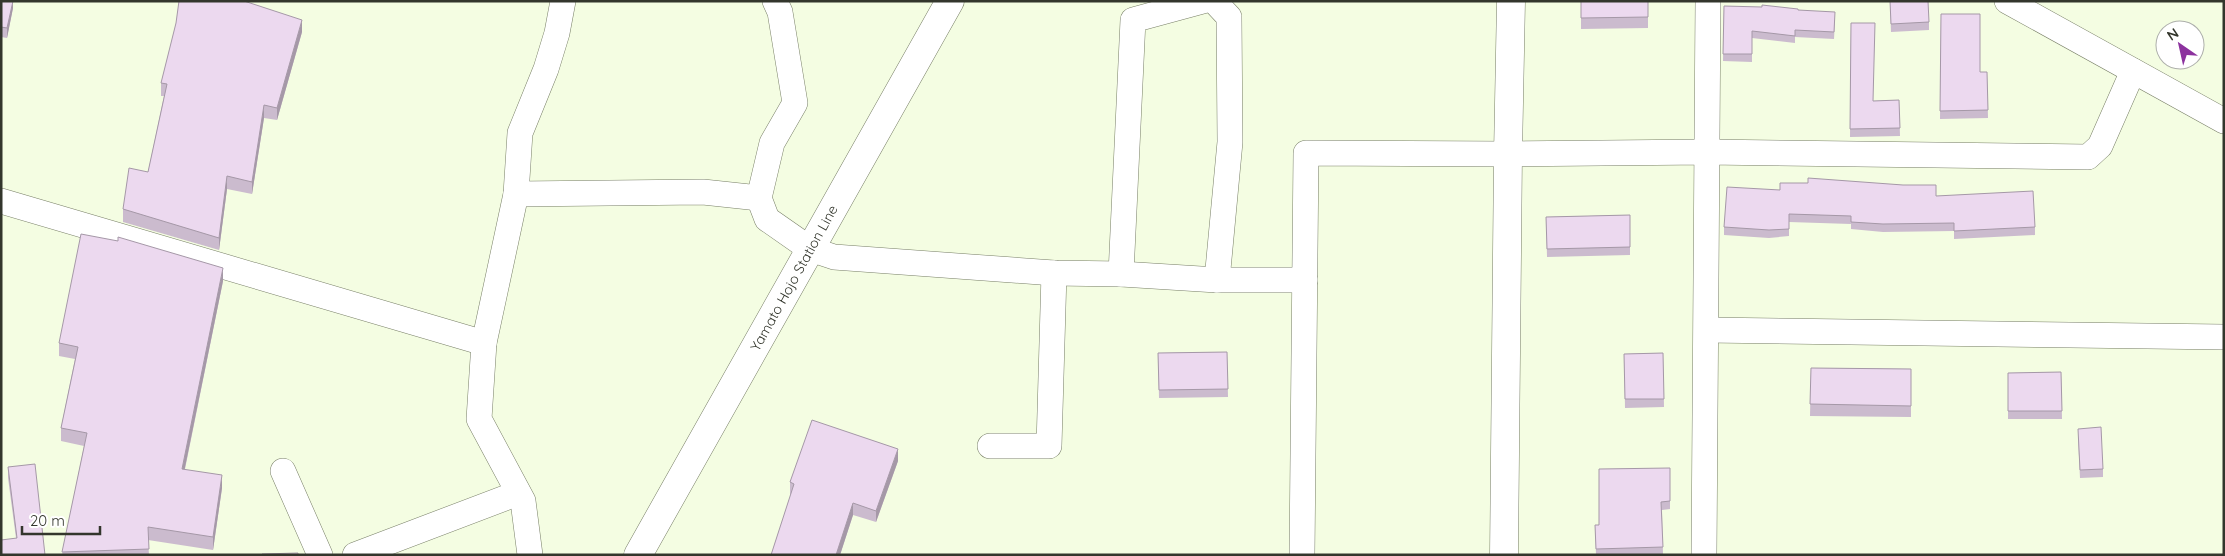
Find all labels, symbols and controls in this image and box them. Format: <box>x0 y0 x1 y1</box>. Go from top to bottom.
north arrow <box>2155 20 2205 70</box>
text: N <box>2163 24 2182 45</box>
street label: Yamato Hojo Station Line <box>746 202 842 354</box>
scale bar <box>22 504 100 536</box>
text: 20 m <box>30 511 65 530</box>

